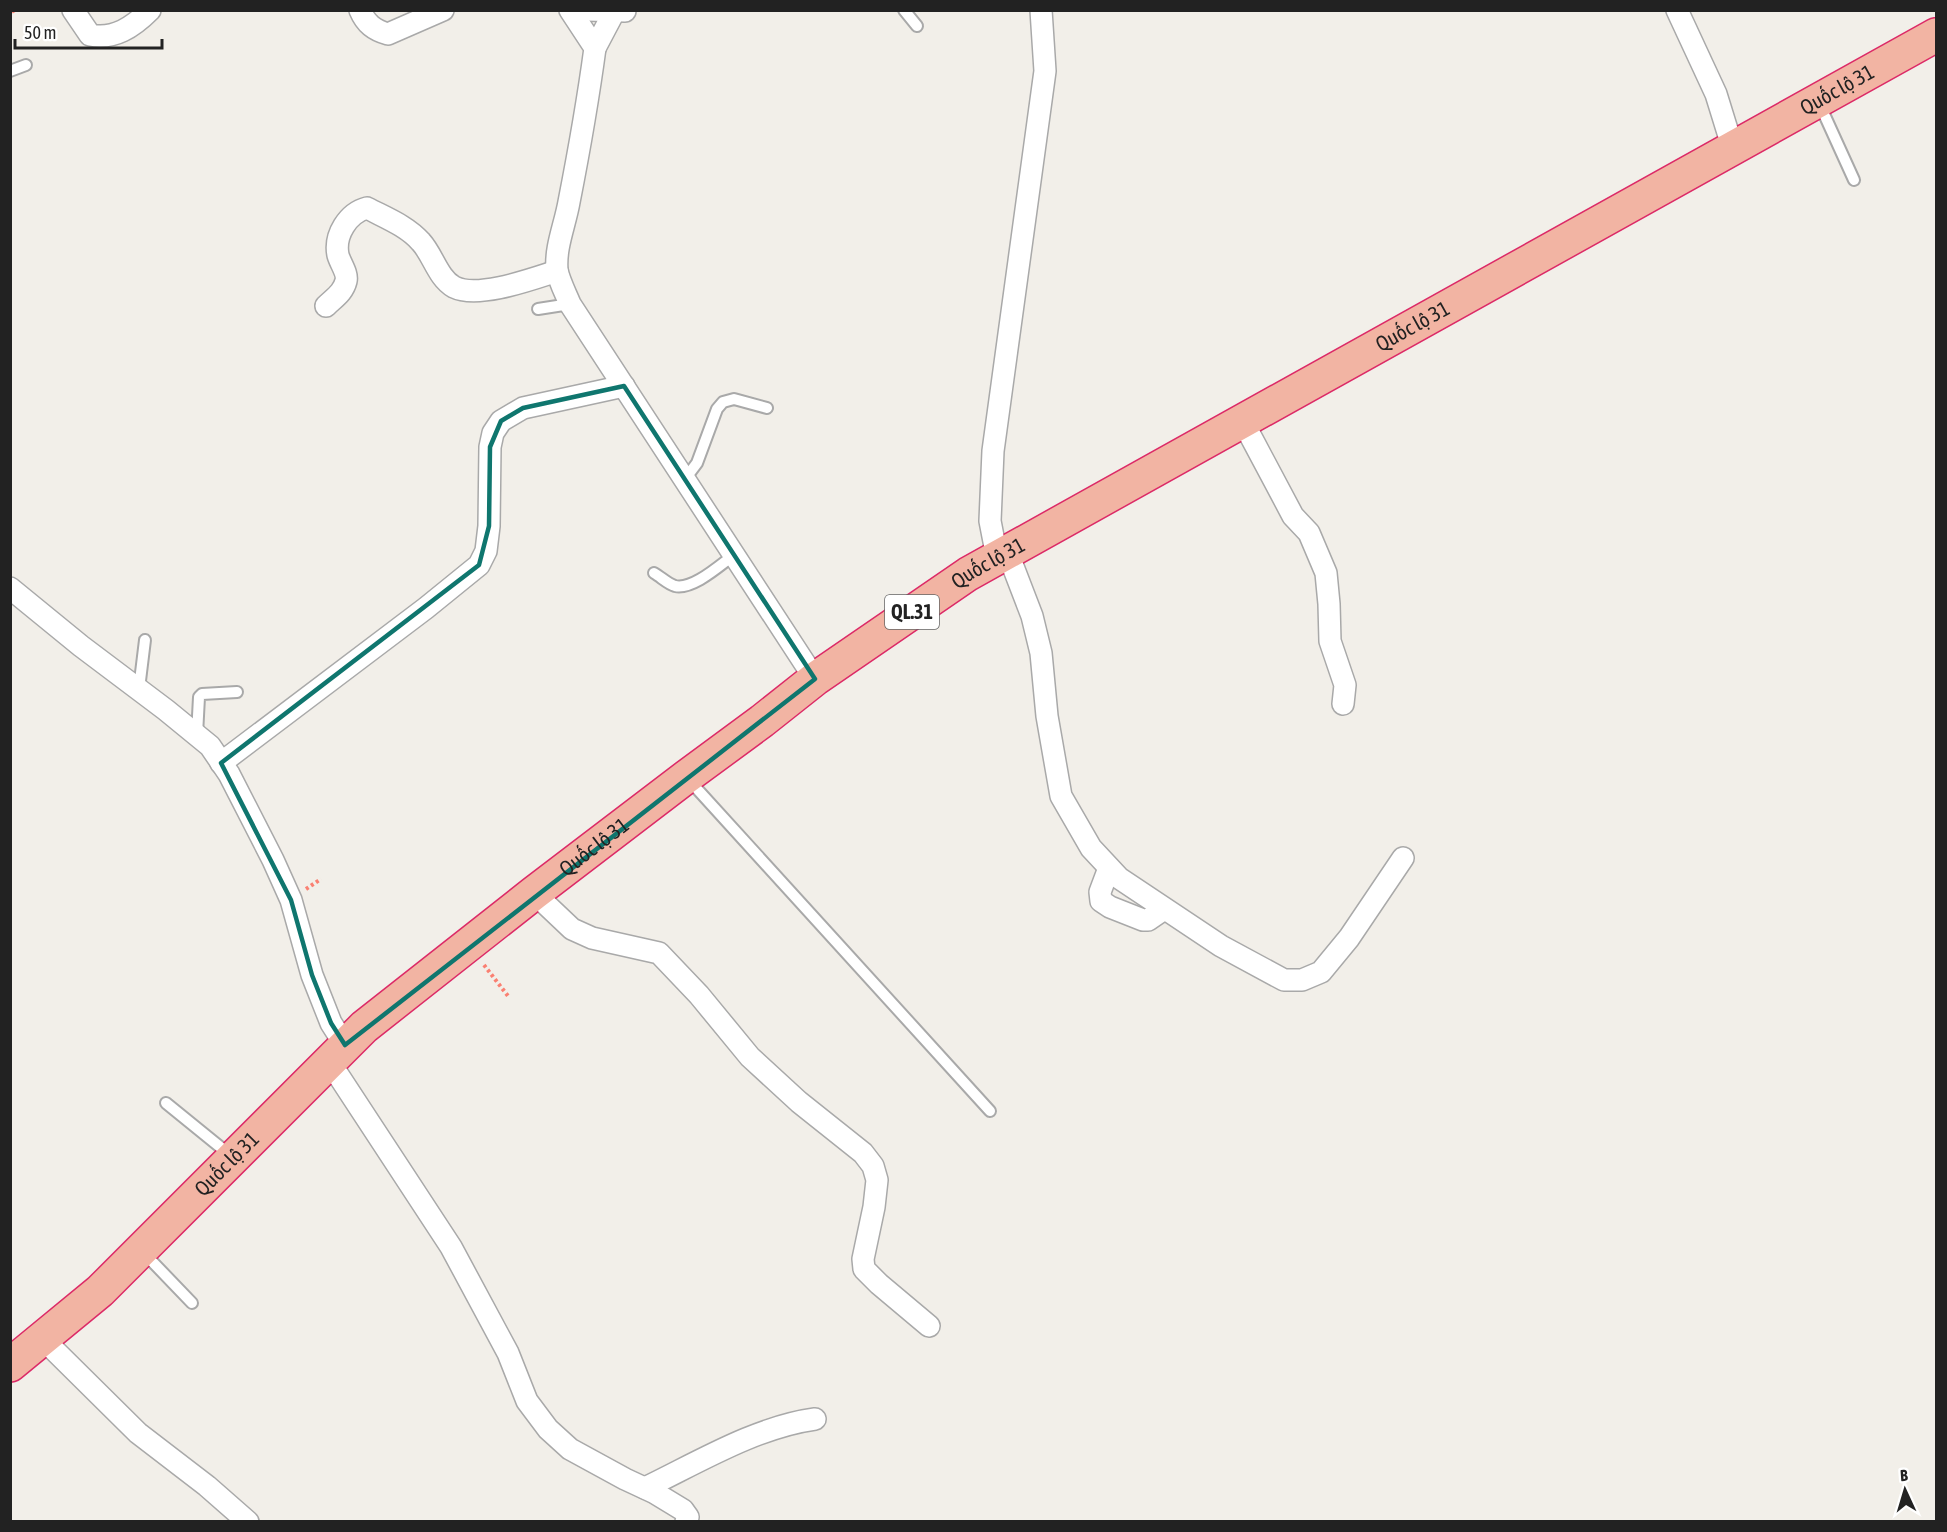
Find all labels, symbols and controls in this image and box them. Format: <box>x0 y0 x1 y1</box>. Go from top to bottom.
scale bar <box>15 12 162 50</box>
text: 50 m <box>24 22 56 43</box>
street label: Quốc lộ 31 <box>1796 59 1878 119</box>
street label: Quốc lộ 31 <box>1371 295 1453 356</box>
street label: Quốc lộ 31 <box>946 532 1029 593</box>
road number: QL.31 <box>885 595 939 629</box>
street label: Quốc lộ 31 <box>554 812 633 880</box>
street label: Quốc lộ 31 <box>189 1126 263 1200</box>
north arrow <box>1875 1460 1935 1520</box>
text: B <box>1900 1466 1909 1484</box>

